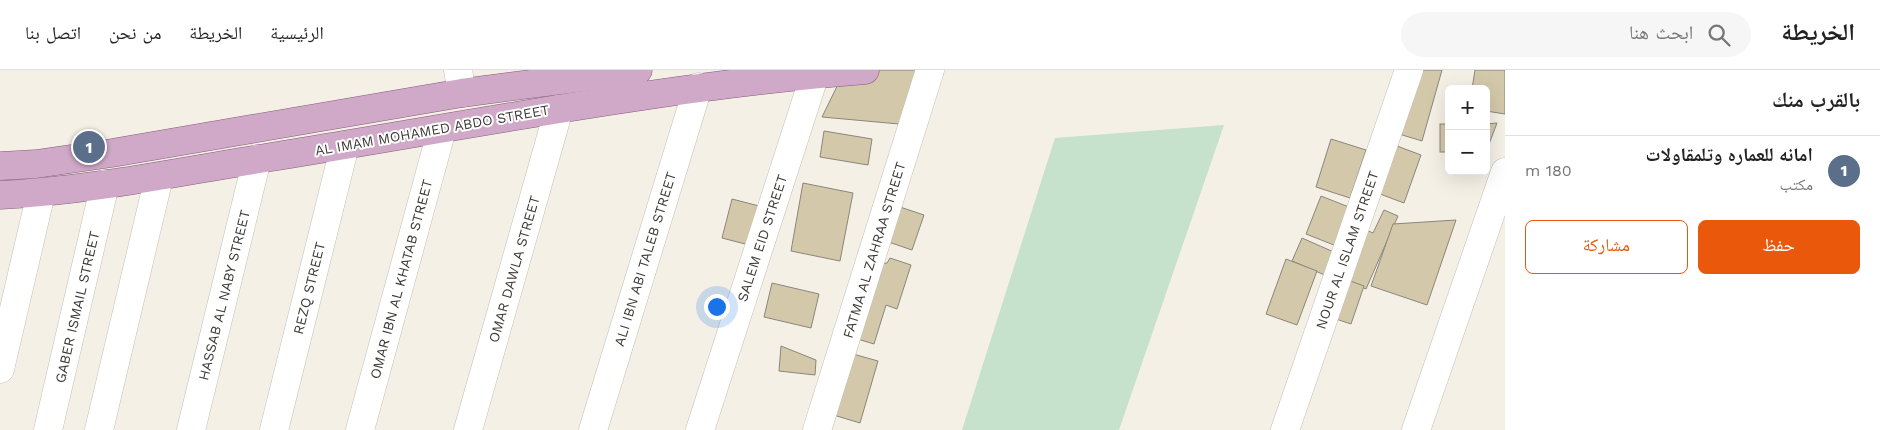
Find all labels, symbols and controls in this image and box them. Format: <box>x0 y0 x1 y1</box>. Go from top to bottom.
search box <box>1401 12 1751 57</box>
text: الخريطة <box>1781 18 1855 46</box>
text: ابحث هنا <box>1629 21 1693 44</box>
icon: search <box>1705 21 1733 49</box>
text: اتصل بنا <box>25 22 81 43</box>
text: من نحن <box>109 22 161 43</box>
text: الخريطة <box>189 22 242 43</box>
text: الرئيسية <box>270 22 324 43</box>
map controls <box>1445 85 1490 175</box>
button: + <box>1445 85 1490 130</box>
text: بالقرب منك <box>1772 87 1860 112</box>
street label: AL IMAM MOHAMED ABDO STREET <box>314 101 551 159</box>
pin: 1 <box>73 128 105 166</box>
button: − <box>1445 130 1490 175</box>
text: امانه للعماره وتلمقاولات <box>1645 143 1813 166</box>
street label: FATMA AL ZAHRAA STREET <box>839 159 909 340</box>
text: 180 m <box>1525 161 1572 180</box>
text: 1 <box>1841 161 1847 180</box>
street label: NOUR AL ISLAM STREET <box>1312 168 1382 331</box>
street label: ALI IBN ABI TALEB STREET <box>611 169 679 348</box>
street label: SALEM EID STREET <box>734 172 790 304</box>
text: مكتب <box>1780 175 1813 194</box>
street label: OMAR IBN AL KHATAB STREET <box>367 177 436 381</box>
street label: OMAR DAWLA STREET <box>485 193 543 344</box>
street label: HASSAB AL NABY STREET <box>195 208 253 382</box>
button: مشاركة <box>1525 220 1688 274</box>
button: حفظ <box>1698 220 1860 274</box>
street label: GABER ISMAIL STREET <box>52 229 102 385</box>
street label: REZQ STREET <box>290 240 328 336</box>
your location <box>704 294 730 320</box>

